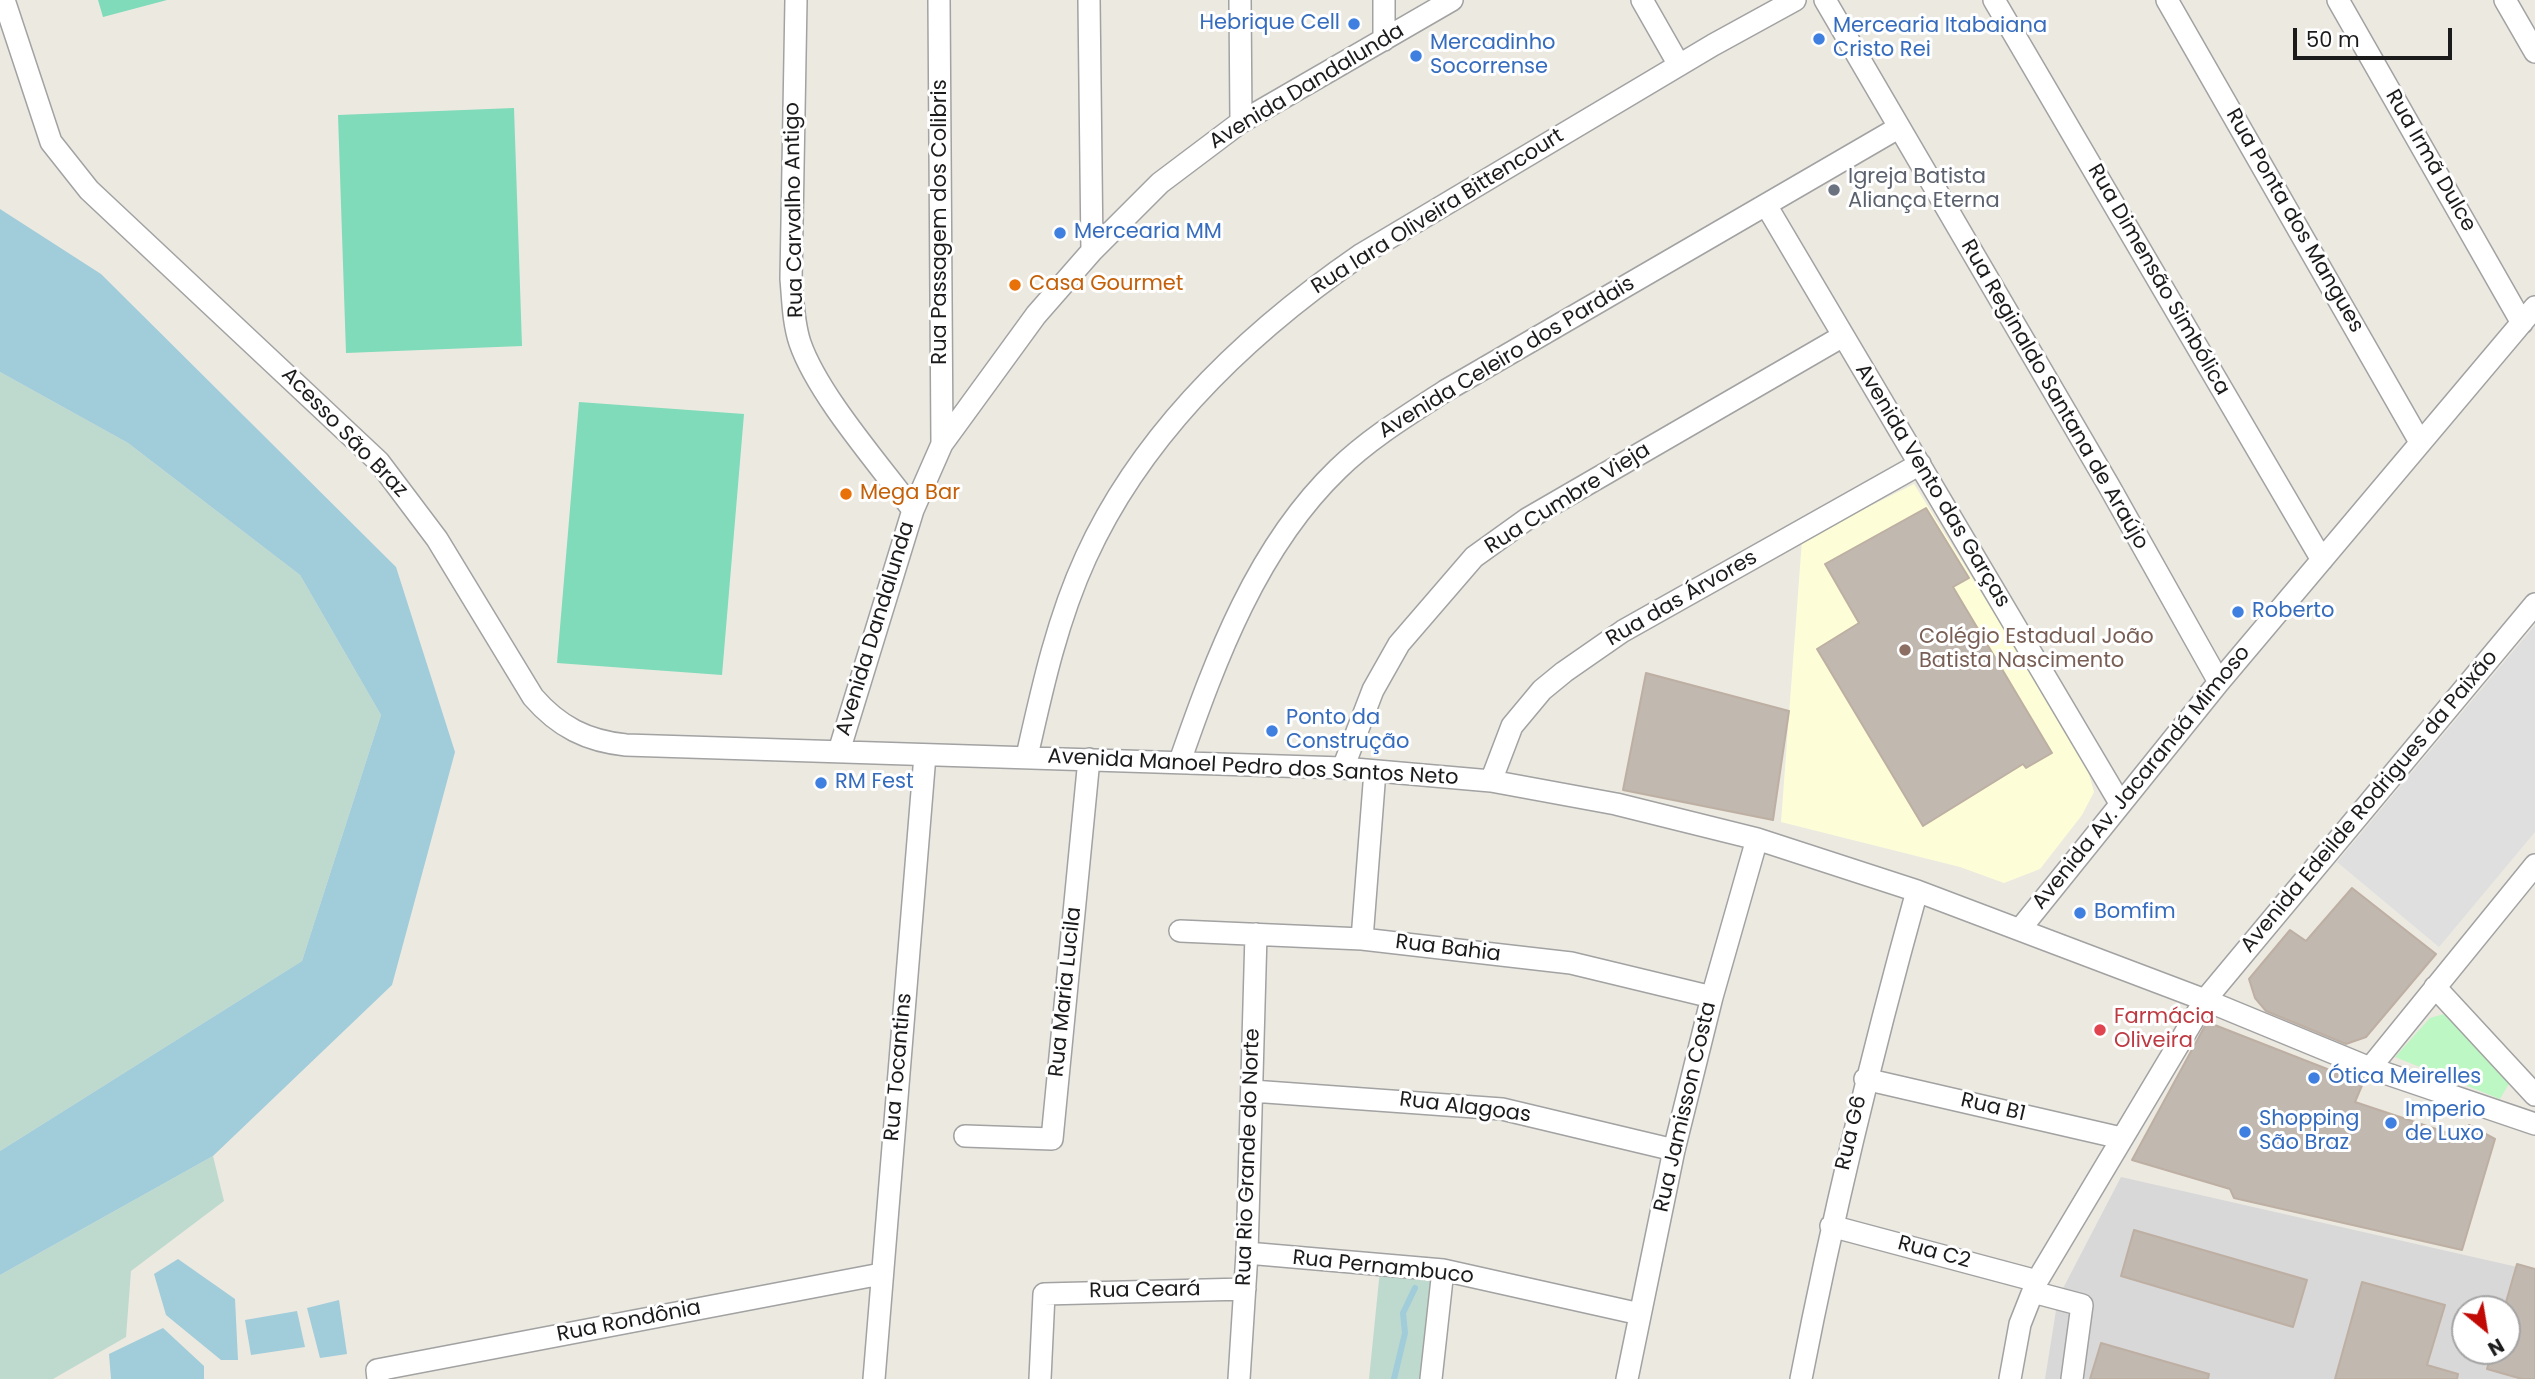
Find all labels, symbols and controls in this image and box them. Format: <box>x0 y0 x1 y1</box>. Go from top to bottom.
place label: Hebrique Cell <box>1199 11 1340 37</box>
place label: Mercearia Itabaiana Cristo Rei <box>1833 14 2047 64</box>
scale bar <box>2297 14 2456 58</box>
marker: Hebrique Cell <box>1346 16 1362 32</box>
street label: Avenida Dandalunda <box>1205 19 1409 155</box>
text: 50 m <box>2306 25 2360 54</box>
place label: Mercadinho Socorrense <box>1430 31 1556 81</box>
marker: Mercearia Itabaiana Cristo Rei <box>1811 31 1827 47</box>
marker: Mercadinho Socorrense <box>1408 48 1424 64</box>
street label: Rua Passagem dos Colibris <box>928 79 954 365</box>
street label: Rua Irmã Dulce <box>2379 86 2481 236</box>
street label: Rua Carvalho Antigo <box>781 102 809 318</box>
street label: Rua Ponta dos Mangues <box>2220 105 2368 337</box>
street label: Rua Iara Oliveira Bittencourt <box>1307 124 1569 300</box>
street label: Rua Dimensão Simbólica <box>2081 160 2235 400</box>
place label: Igreja Batista Aliança Eterna <box>1848 165 2000 215</box>
marker: Igreja Batista Aliança Eterna <box>1826 182 1842 198</box>
place label: Mercearia MM <box>1074 220 1222 246</box>
marker: Mercearia MM <box>1052 225 1068 241</box>
street label: Rua Reginaldo Santana de Araújo <box>1955 236 2153 554</box>
place label: Casa Gourmet <box>1029 272 1184 298</box>
street label: Avenida Celeiro dos Pardais <box>1375 272 1639 444</box>
marker: Casa Gourmet <box>1007 277 1023 293</box>
street label: Avenida Vento das Garças <box>1849 359 2015 613</box>
street label: Acesso São Braz <box>276 363 412 503</box>
street label: Rua Cumbre Vieja <box>1481 438 1655 560</box>
place label: Mega Bar <box>860 481 960 507</box>
marker: Mega Bar <box>838 486 854 502</box>
street label: Avenida Dandalunda <box>831 519 921 739</box>
street label: Rua das Árvores <box>1602 546 1762 652</box>
place label: Roberto <box>2252 599 2334 625</box>
marker: Roberto <box>2230 604 2246 620</box>
place label: Colégio Estadual João Batista Nascimento <box>1919 625 2154 675</box>
street label: Avenida Av. Jacarandá Mimoso <box>2028 641 2256 915</box>
marker: Colégio Estadual João Batista Nascimento <box>1897 642 1913 658</box>
street label: Avenida Edeilde Rodrigues da Paixão <box>2236 646 2504 958</box>
place label: Ponto da Construção <box>1286 706 1409 756</box>
marker: Ponto da Construção <box>1264 723 1280 739</box>
street label: Avenida Manoel Pedro dos Santos Neto <box>1047 745 1459 791</box>
place label: RM Fest <box>835 770 914 796</box>
marker: RM Fest <box>813 775 829 791</box>
place label: Bomfim <box>2094 900 2176 926</box>
marker: Bomfim <box>2072 905 2088 921</box>
street label: Rua Maria Lucila <box>1045 906 1087 1078</box>
street label: Rua Bahia <box>1394 930 1502 968</box>
street label: Rua Tocantins <box>880 992 918 1142</box>
street label: Rua Jamisson Costa <box>1650 999 1722 1215</box>
place label: Farmácia Oliveira <box>2114 1005 2215 1055</box>
marker: Farmácia Oliveira <box>2092 1022 2108 1038</box>
street label: Rua Rio Grande do Norte <box>1232 1028 1266 1286</box>
place label: Ótica Meirelles <box>2328 1065 2481 1091</box>
marker: Ótica Meirelles <box>2306 1070 2322 1086</box>
street label: Rua Alagoas <box>1398 1087 1532 1129</box>
street label: Rua B1 <box>1958 1088 2028 1128</box>
street label: Rua G6 <box>1831 1093 1873 1173</box>
place label: Imperio de Luxo <box>2405 1098 2485 1148</box>
place label: Shopping São Braz <box>2259 1107 2359 1157</box>
marker: Imperio de Luxo <box>2383 1115 2399 1131</box>
marker: Shopping São Braz <box>2237 1124 2253 1140</box>
street label: Rua C2 <box>1895 1231 1973 1275</box>
street label: Rua Pernambuco <box>1291 1246 1475 1290</box>
street label: Rua Ceará <box>1089 1277 1201 1305</box>
north arrow <box>2451 1295 2521 1365</box>
street label: Rua Rondônia <box>555 1296 703 1348</box>
text: N <box>2483 1332 2509 1362</box>

